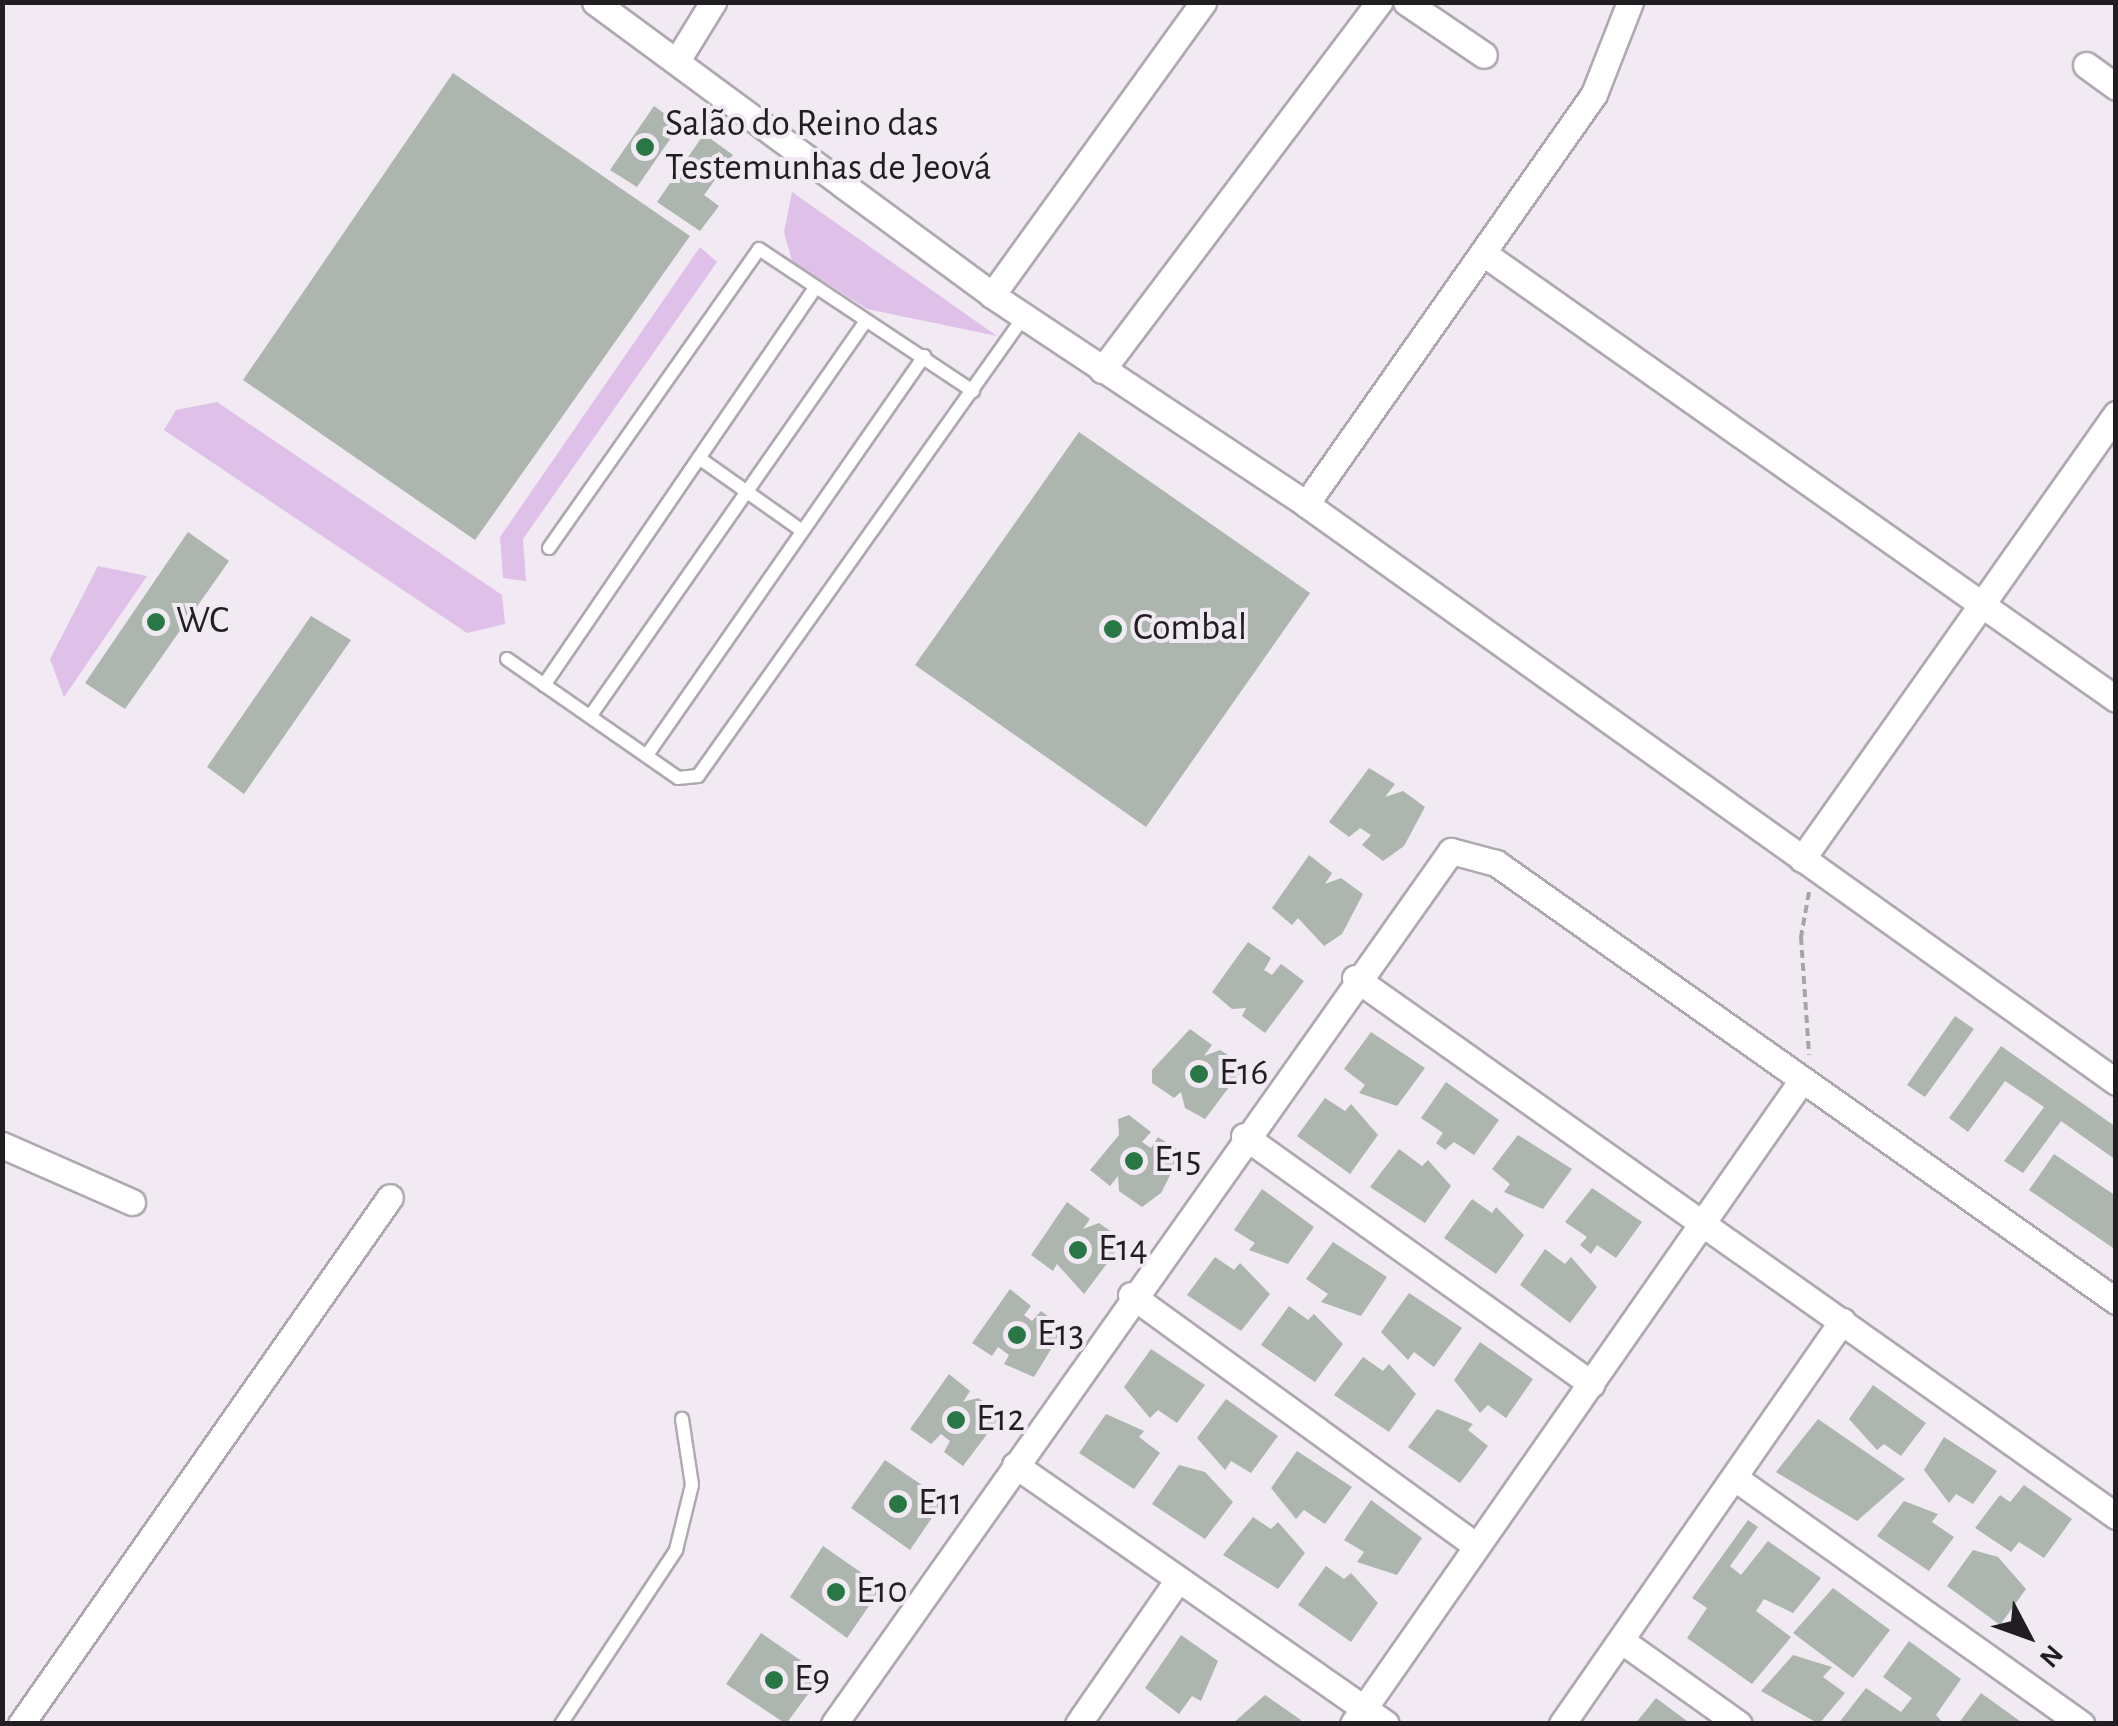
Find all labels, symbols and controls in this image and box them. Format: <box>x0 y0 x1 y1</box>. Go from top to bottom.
place label: Salão do Reino das Testemunhas de Jeová <box>665 102 992 192</box>
marker: Salão do Reino das Testemunhas de Jeová <box>634 136 656 158</box>
place label: WC <box>176 599 229 645</box>
place label: Combal <box>1133 606 1247 652</box>
marker: WC <box>145 611 167 633</box>
marker: Combal <box>1102 618 1124 640</box>
place label: E16 <box>1219 1051 1268 1097</box>
marker: E16 <box>1188 1063 1210 1085</box>
place label: E15 <box>1154 1138 1201 1184</box>
marker: E15 <box>1123 1150 1145 1172</box>
place label: E14 <box>1098 1227 1148 1273</box>
marker: E14 <box>1067 1239 1089 1261</box>
place label: E13 <box>1037 1312 1084 1358</box>
marker: E13 <box>1006 1324 1028 1346</box>
place label: E12 <box>976 1397 1025 1443</box>
marker: E12 <box>945 1409 967 1431</box>
place label: E11 <box>918 1481 962 1527</box>
marker: E11 <box>887 1493 909 1515</box>
place label: E10 <box>856 1569 907 1615</box>
marker: E10 <box>825 1581 847 1603</box>
north arrow <box>1978 1586 2078 1686</box>
text: N <box>2034 1639 2068 1672</box>
place label: E9 <box>794 1657 830 1703</box>
marker: E9 <box>763 1669 785 1691</box>

